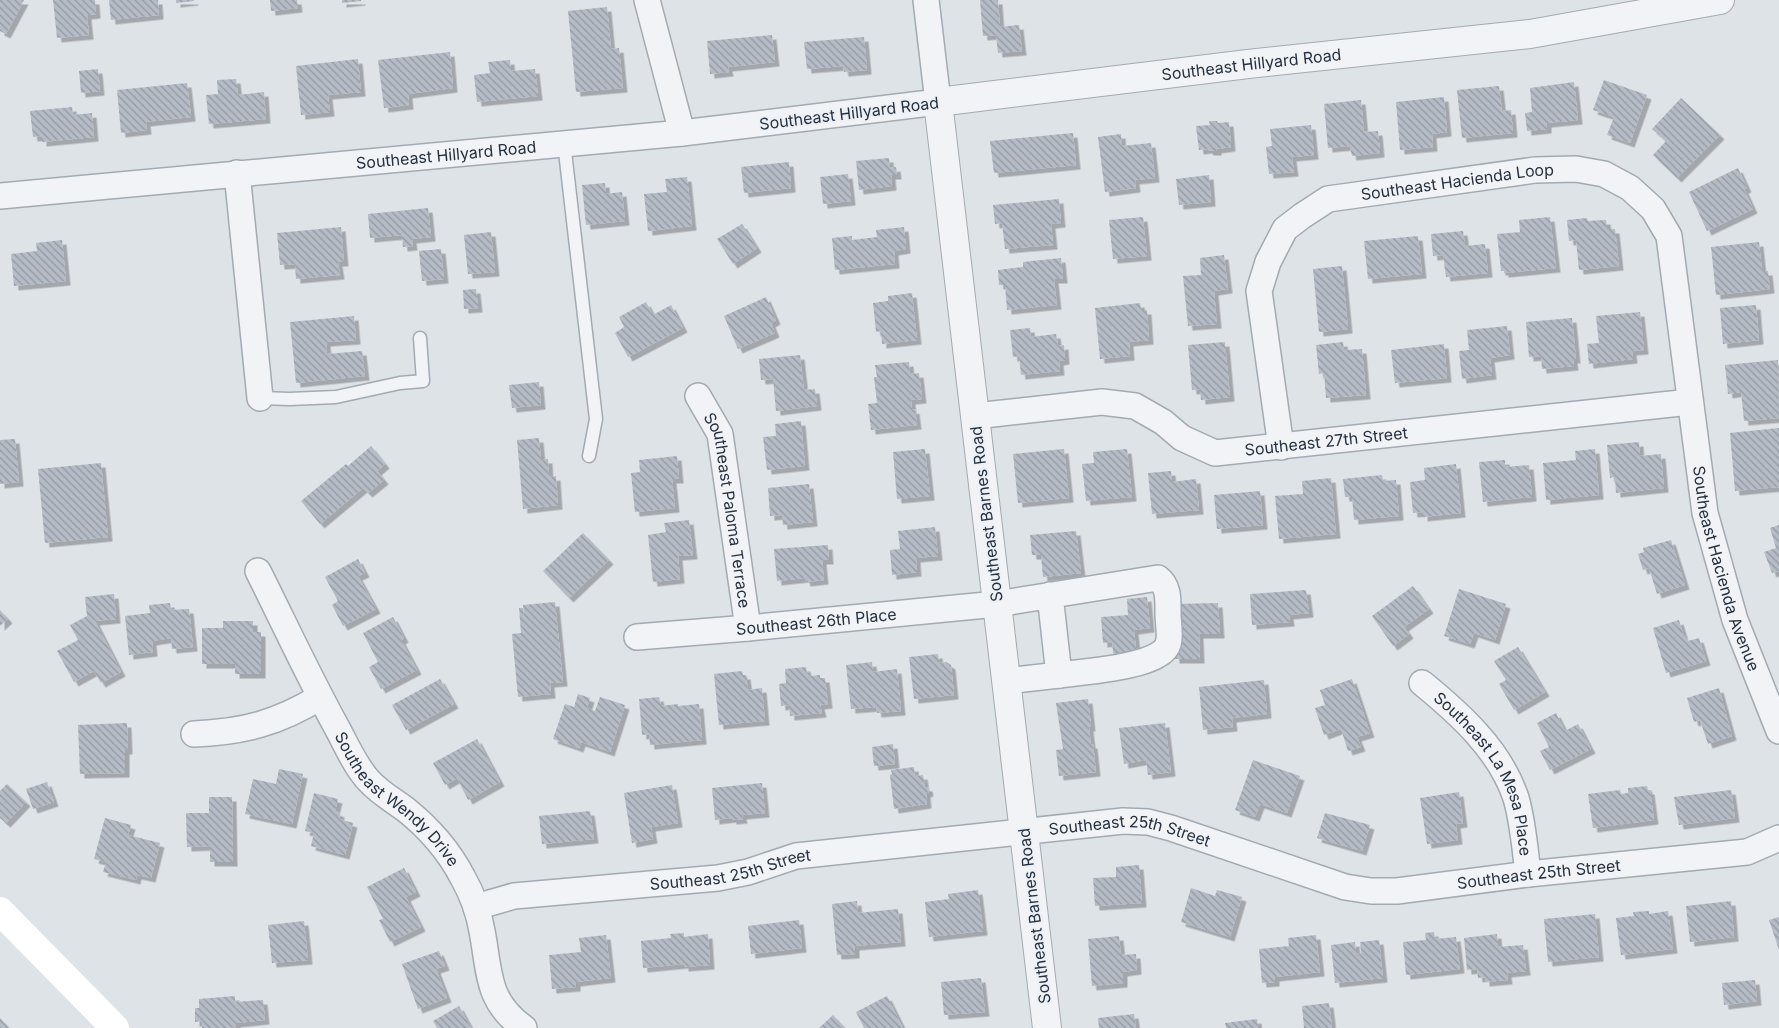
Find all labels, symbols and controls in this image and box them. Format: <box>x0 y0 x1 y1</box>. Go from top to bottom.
street label: Southeast Hillyard Road <box>1160 44 1342 85</box>
street label: Southeast Hillyard Road <box>758 92 940 134</box>
street label: Southeast Hillyard Road <box>355 137 537 173</box>
street label: Southeast Hacienda Loop <box>1359 160 1554 204</box>
street label: Southeast Paloma Terrace <box>700 409 755 609</box>
street label: Southeast 27th Street <box>1243 422 1409 460</box>
street label: Southeast Barnes Road <box>965 425 1007 603</box>
street label: Southeast Hacienda Avenue <box>1689 464 1764 674</box>
street label: Southeast 26th Place <box>735 604 897 639</box>
street label: Southeast La Mesa Place <box>1430 687 1536 857</box>
street label: Southeast Wendy Drive <box>331 728 464 870</box>
street label: Southeast 25th Street <box>1048 811 1213 851</box>
street label: Southeast Barnes Road <box>1013 827 1055 1005</box>
street label: Southeast 25th Street <box>649 844 812 894</box>
street label: Southeast 25th Street <box>1456 855 1621 893</box>

